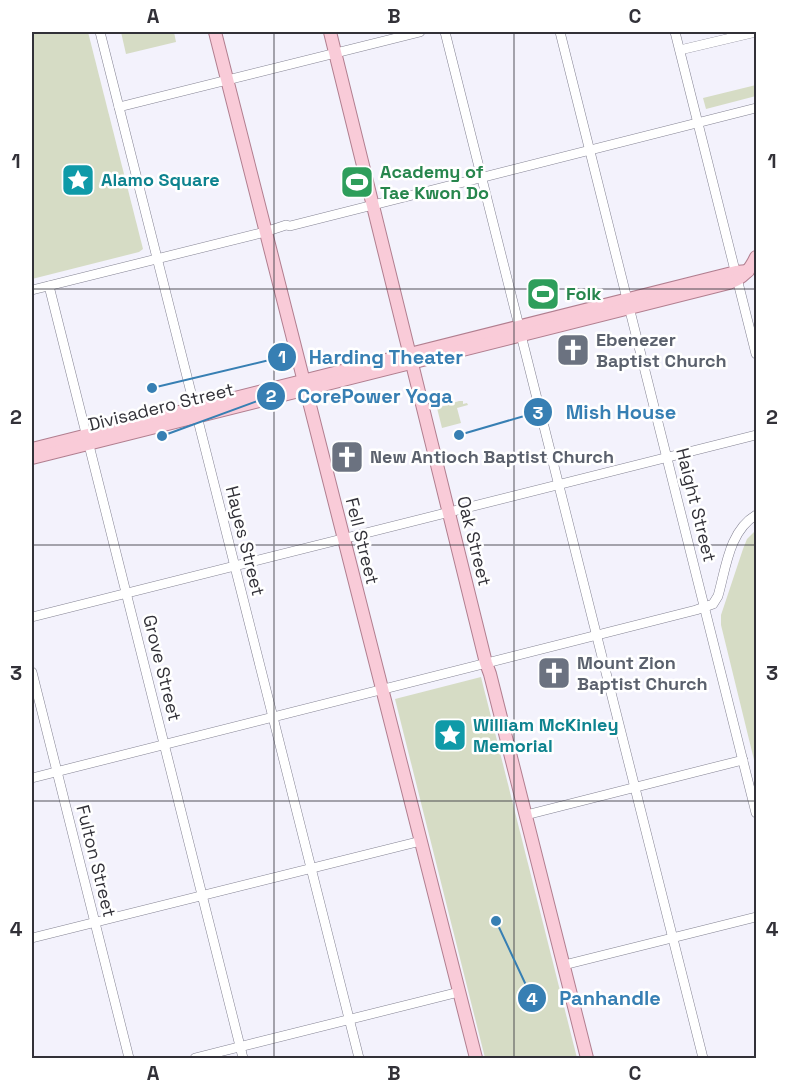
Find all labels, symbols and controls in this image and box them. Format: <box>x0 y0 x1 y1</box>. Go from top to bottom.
text: A <box>147 3 160 29</box>
text: B <box>387 3 401 29</box>
text: C <box>629 3 642 29</box>
text: 1 <box>11 148 21 174</box>
text: 1 <box>767 148 777 174</box>
place label: Academy of Tae Kwon Do <box>380 160 489 204</box>
place icon: Alamo Square <box>60 162 96 198</box>
sports icon: Academy of Tae Kwon Do <box>339 164 375 200</box>
place label: Alamo Square <box>101 168 220 191</box>
sports icon: Folk <box>525 276 561 312</box>
place label: Folk <box>566 282 602 305</box>
place label: Ebenezer Baptist Church <box>596 328 727 372</box>
church icon: Ebenezer Baptist Church <box>555 332 591 368</box>
callout: Harding Theater <box>267 338 476 376</box>
text: Harding Theater <box>309 344 463 370</box>
text: 1 <box>278 345 286 368</box>
street label: Divisadero Street <box>86 377 236 436</box>
callout: CorePower Yoga <box>256 377 465 415</box>
text: CorePower Yoga <box>297 383 453 409</box>
text: 2 <box>266 384 277 407</box>
callout: Mish House <box>523 393 688 431</box>
text: Mish House <box>566 399 676 425</box>
text: 3 <box>533 401 544 424</box>
text: 2 <box>10 404 22 430</box>
text: 2 <box>766 404 778 430</box>
church icon: New Antioch Baptist Church <box>329 439 365 475</box>
place label: New Antioch Baptist Church <box>370 445 614 468</box>
street label: Haight Street <box>671 445 722 564</box>
street label: Hayes Street <box>221 483 270 598</box>
street label: Oak Street <box>452 494 497 588</box>
street label: Fell Street <box>341 495 384 587</box>
street label: Grove Street <box>138 612 187 723</box>
place label: Mount Zion Baptist Church <box>577 651 708 695</box>
church icon: Mount Zion Baptist Church <box>536 655 572 691</box>
text: 3 <box>10 660 22 686</box>
text: 3 <box>766 660 778 686</box>
place label: William McKinley Memorial <box>473 713 619 757</box>
place icon: William McKinley Memorial <box>432 717 468 753</box>
street label: Fulton Street <box>71 802 122 919</box>
text: 4 <box>10 916 23 942</box>
text: 4 <box>766 916 779 942</box>
callout: Panhandle <box>517 979 673 1017</box>
text: Panhandle <box>559 985 661 1011</box>
text: 4 <box>526 987 538 1010</box>
text: A <box>147 1060 160 1086</box>
text: B <box>387 1060 401 1086</box>
text: C <box>629 1060 642 1086</box>

